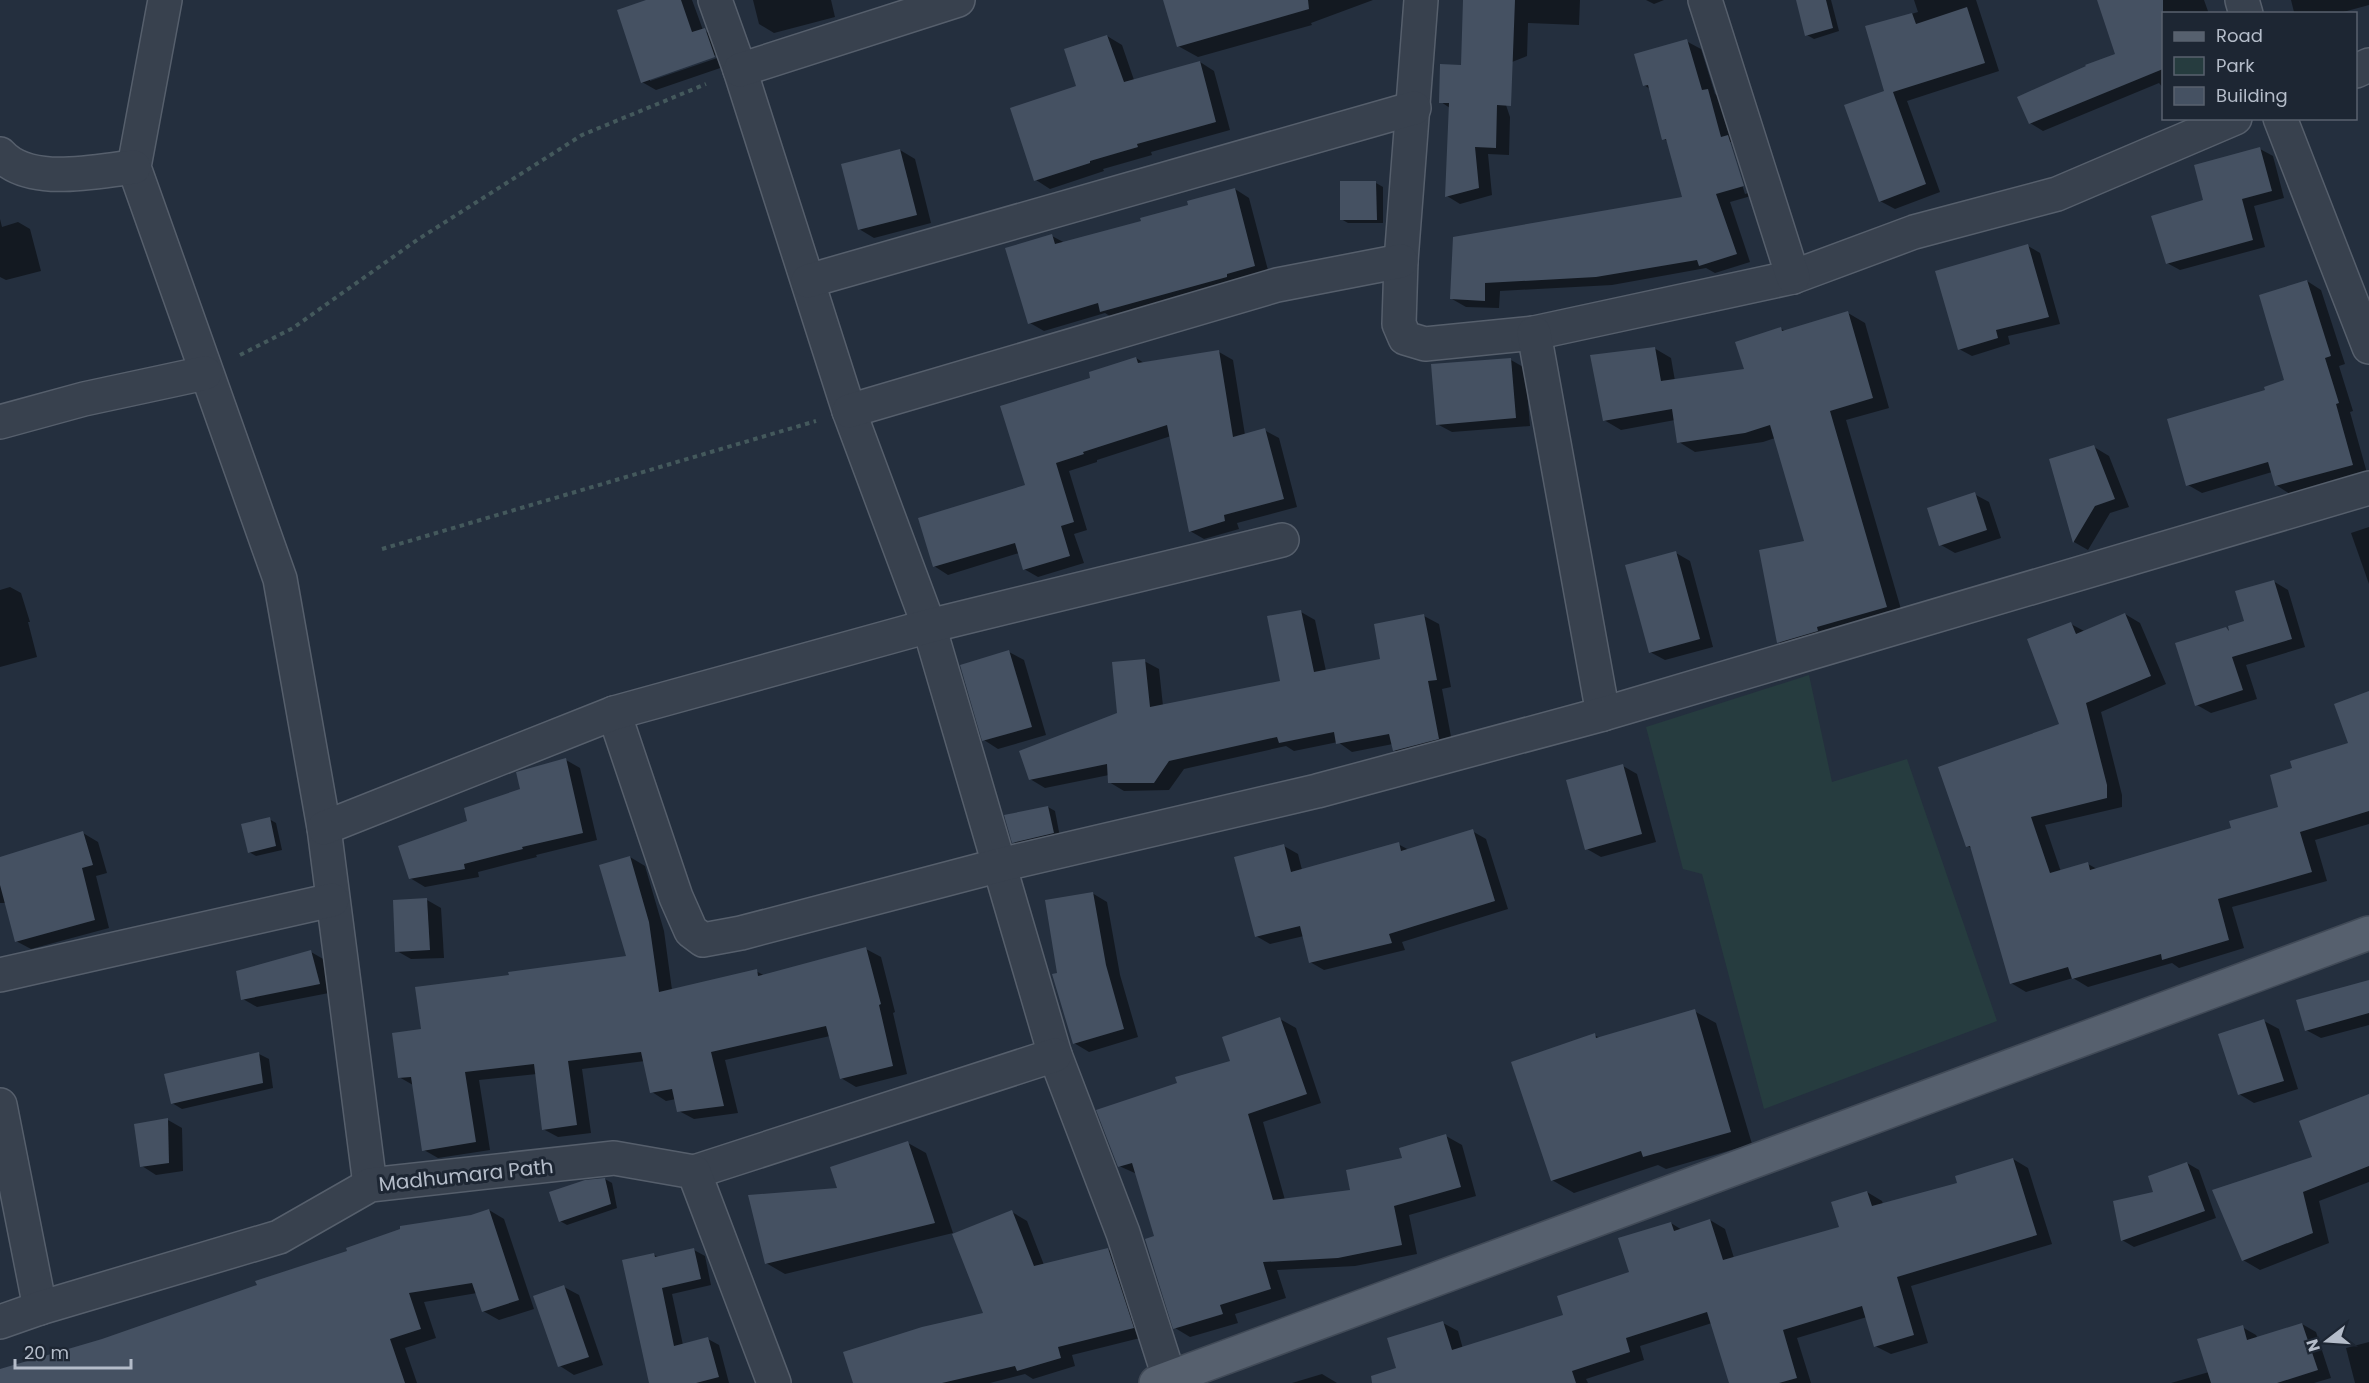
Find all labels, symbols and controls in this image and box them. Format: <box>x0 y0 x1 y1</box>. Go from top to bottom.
legend <box>2162 12 2357 120</box>
text: Road <box>2216 23 2263 48</box>
text: Park <box>2216 53 2255 78</box>
text: Building <box>2216 83 2288 108</box>
street label: Madhumara Path <box>377 1152 555 1198</box>
north arrow <box>2297 1311 2357 1371</box>
scale bar <box>15 1332 130 1370</box>
text: N <box>2300 1336 2326 1354</box>
text: 20 m <box>24 1340 69 1365</box>

